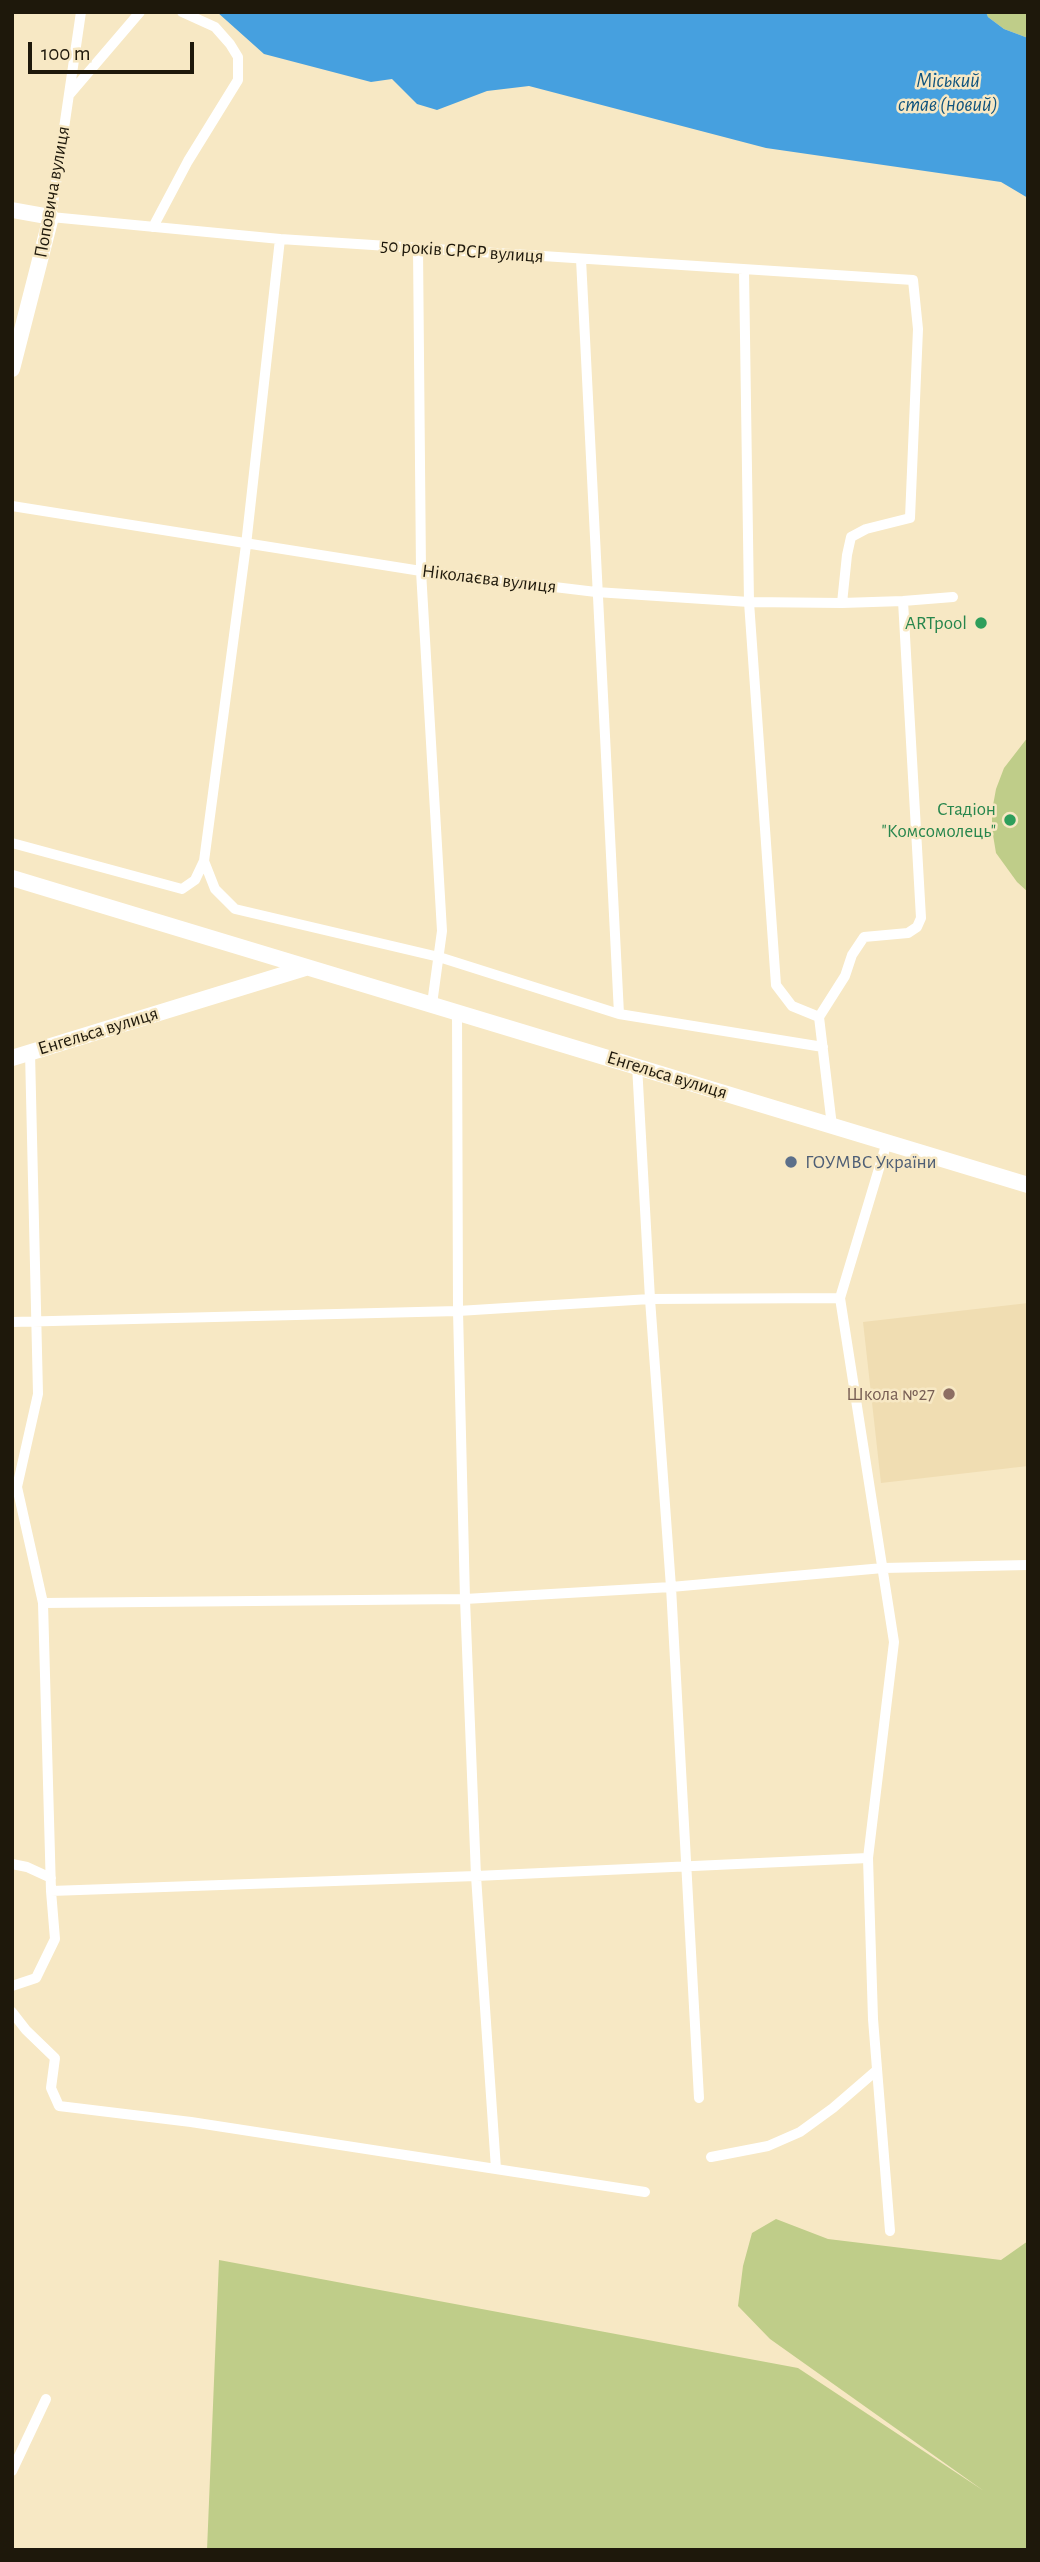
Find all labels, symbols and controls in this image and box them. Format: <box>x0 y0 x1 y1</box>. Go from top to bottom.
scale bar <box>32 28 198 72</box>
text: 100 m <box>41 43 91 64</box>
water label: Міський став (новий) <box>898 68 998 118</box>
street label: Поповича вулиця <box>29 124 75 260</box>
street label: 50 років СРСР вулиця <box>380 234 544 268</box>
street label: Ніколаєва вулиця <box>420 559 558 599</box>
place label: ARTpool <box>905 612 967 634</box>
marker: ARTpool <box>973 615 989 631</box>
place label: Стадіон "Комсомолець" <box>882 798 996 842</box>
marker: Стадіон "Комсомолець" <box>1002 812 1018 828</box>
street label: Енгельса вулиця <box>35 1002 161 1060</box>
street label: Енгельса вулиця <box>604 1046 730 1104</box>
place label: ГОУМВС України <box>805 1151 937 1173</box>
marker: ГОУМВС України <box>783 1154 799 1170</box>
place label: Школа №27 <box>846 1383 935 1405</box>
marker: Школа №27 <box>941 1386 957 1402</box>

